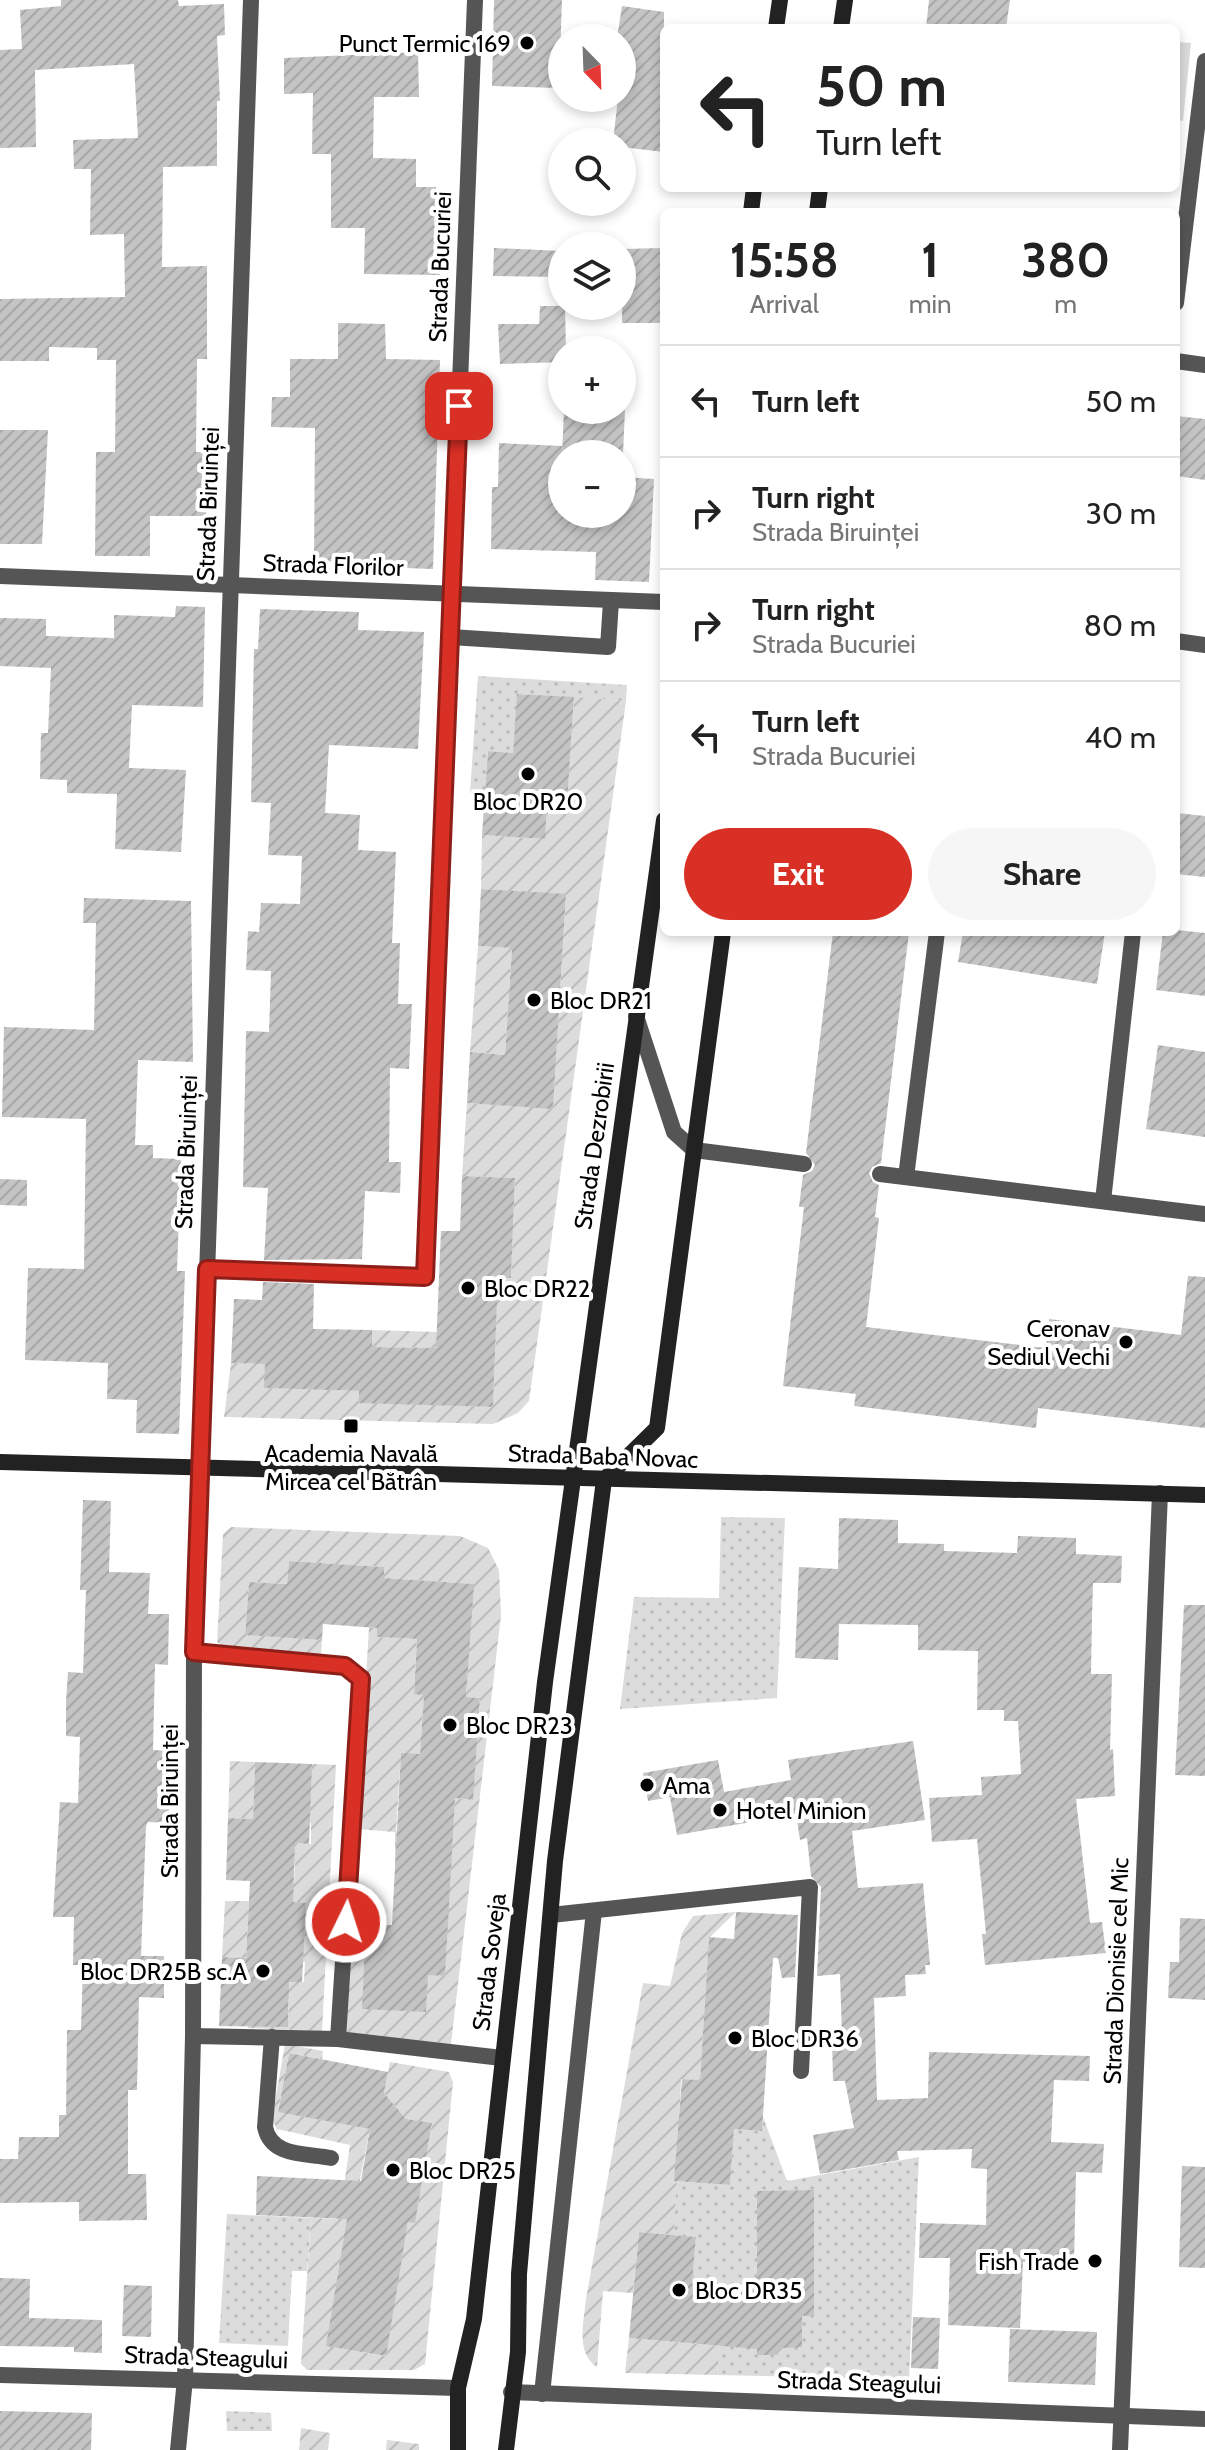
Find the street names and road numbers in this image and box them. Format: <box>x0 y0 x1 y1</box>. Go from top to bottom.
street label: Strada Bucuriei <box>423 191 457 343</box>
street label: Strada Biruinței <box>191 426 226 582</box>
street label: Strada Florilor <box>262 548 404 582</box>
street label: Strada Dezrobirii <box>568 1061 620 1231</box>
street label: Strada Biruinței <box>169 1074 204 1230</box>
street label: Strada Baba Novac <box>507 1438 699 1474</box>
street label: Strada Biruinței <box>155 1724 185 1878</box>
street label: Strada Dionisie cel Mic <box>1098 1857 1134 2085</box>
street label: Strada Soveja <box>466 1891 512 2032</box>
street label: Strada Steagului <box>123 2340 289 2374</box>
street label: Strada Steagului <box>776 2365 942 2399</box>

